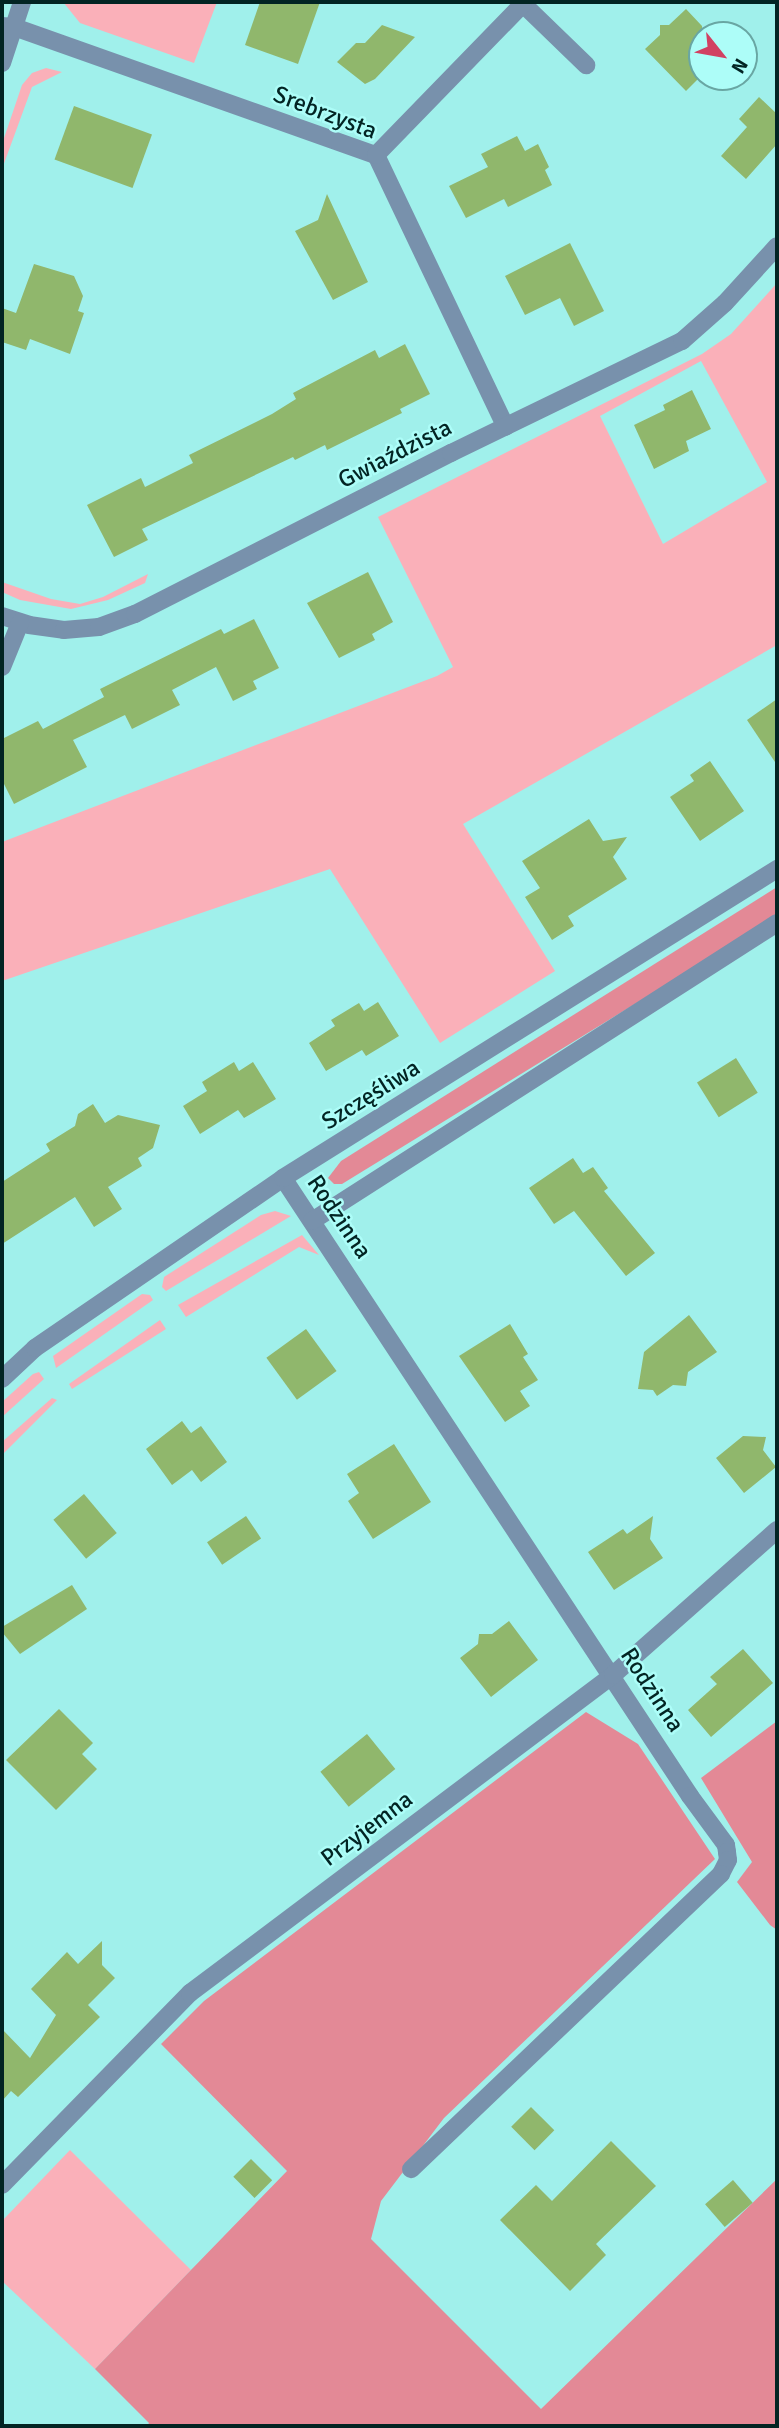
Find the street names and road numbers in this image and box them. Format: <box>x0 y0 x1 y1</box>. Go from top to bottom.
street label: Srebrzysta <box>269 80 381 146</box>
street label: Gwiaździsta <box>334 413 456 495</box>
street label: Szczęśliwa <box>317 1054 425 1136</box>
street label: Rodzinna <box>301 1170 377 1264</box>
street label: Rodzinna <box>614 1642 690 1738</box>
street label: Przyjemna <box>315 1785 419 1873</box>

